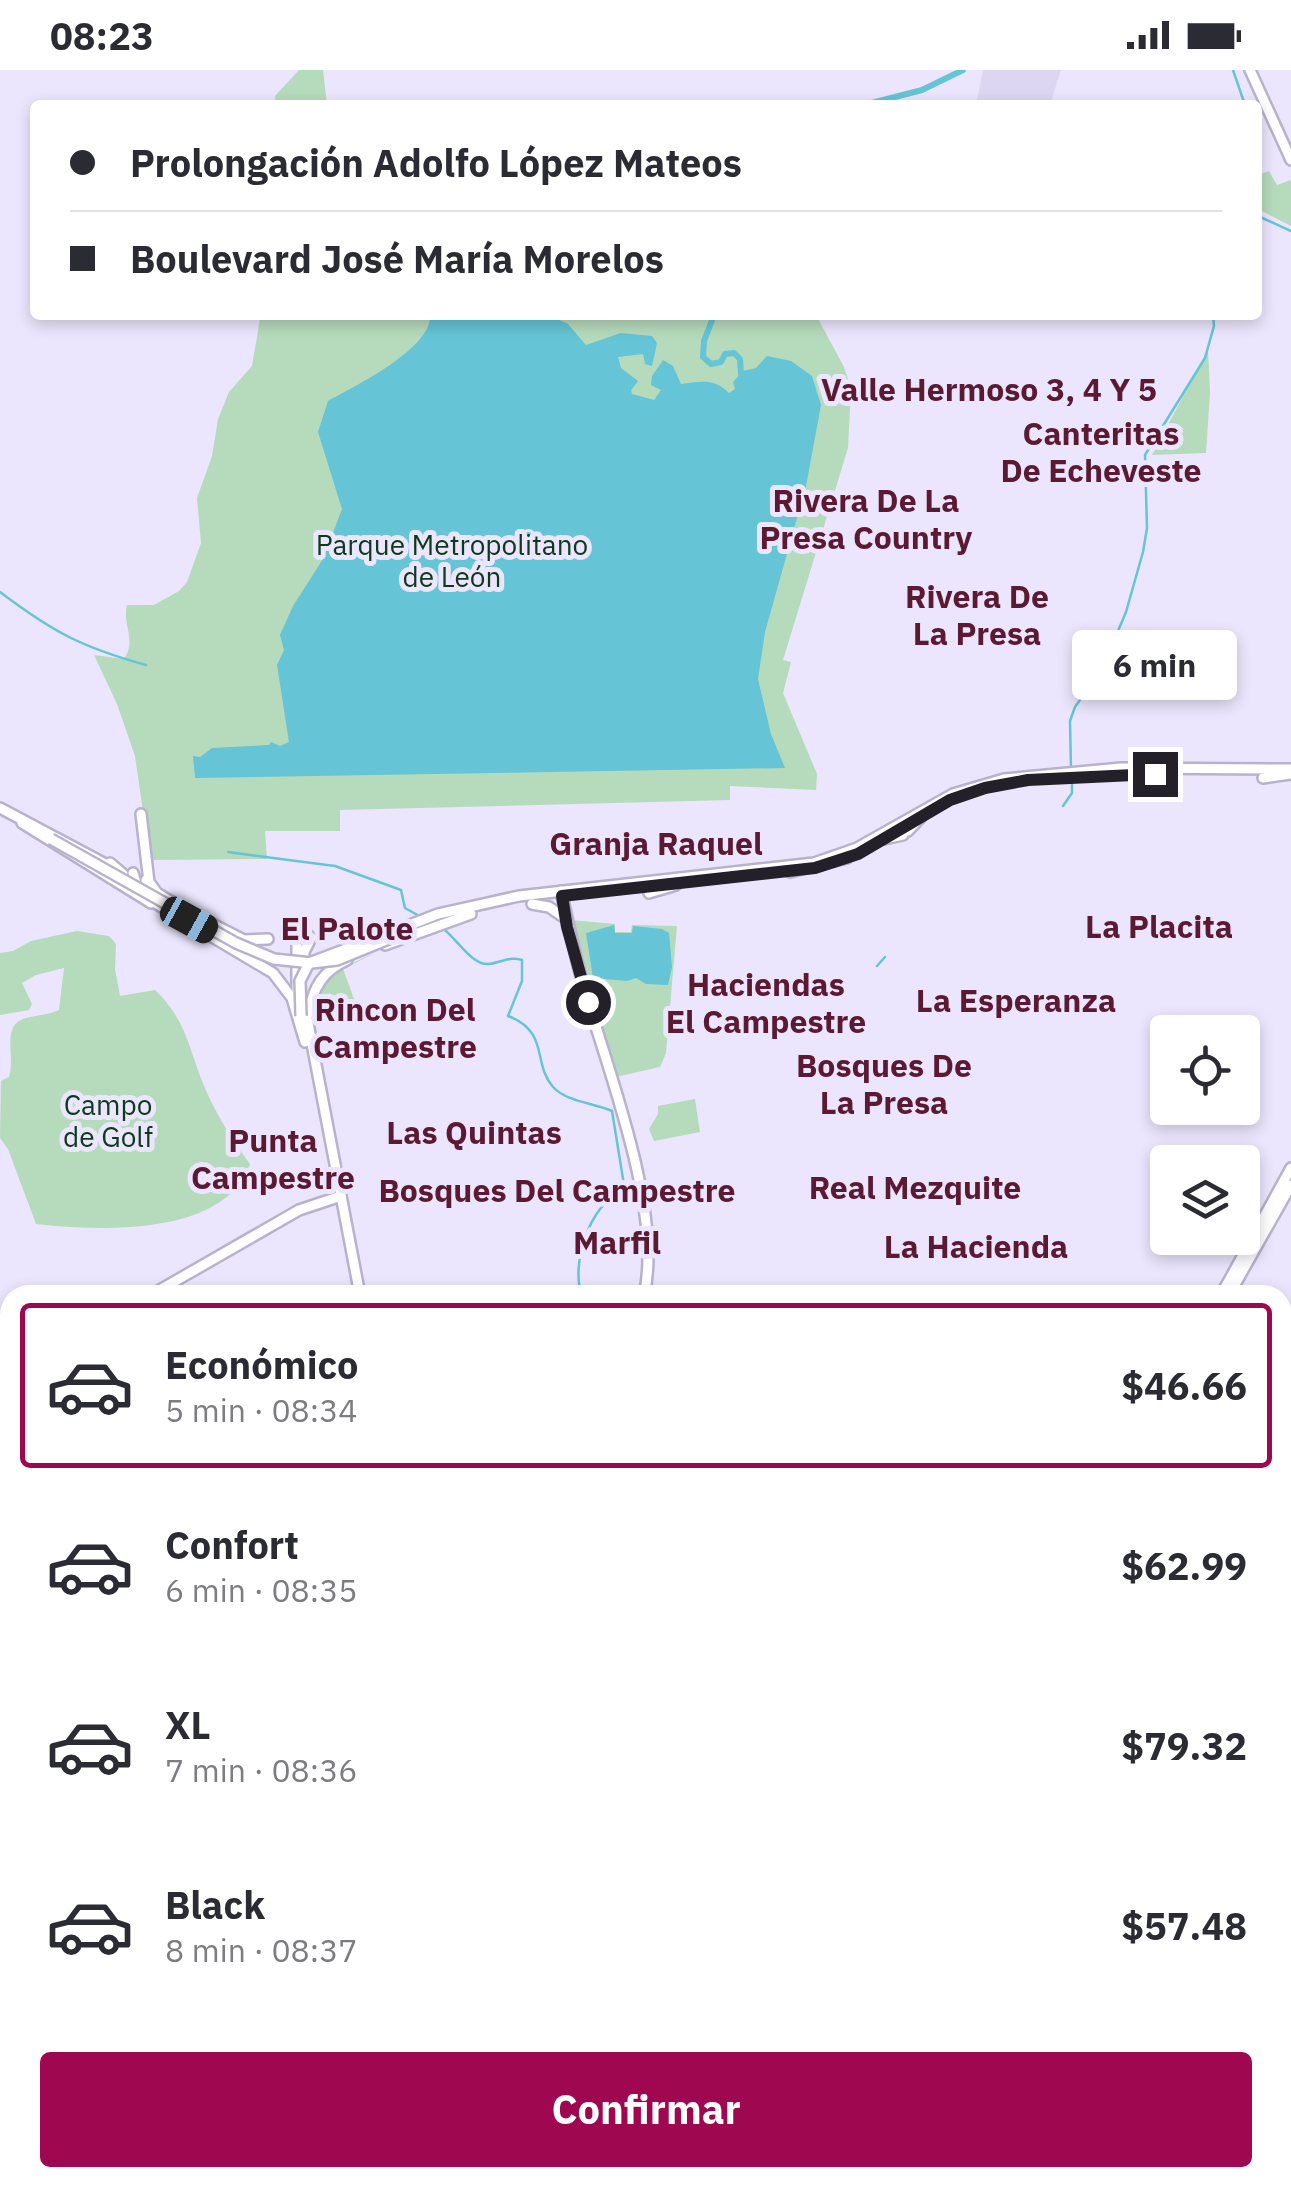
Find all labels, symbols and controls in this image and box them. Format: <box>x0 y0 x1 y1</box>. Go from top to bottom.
text: 08:23 <box>50 11 154 60</box>
text: Prolongación Adolfo López Mateos <box>130 138 742 187</box>
text: Boulevard José María Morelos <box>130 234 664 283</box>
district label: Valle Hermoso 3, 4 Y 5 <box>821 368 1157 410</box>
district label: Canteritas De Echeveste <box>1000 412 1202 491</box>
district label: Rivera De La Presa Country <box>760 479 972 558</box>
park label: Parque Metropolitano de León <box>316 526 588 595</box>
district label: Rivera De La Presa <box>905 575 1049 654</box>
callout: 6 min <box>1072 629 1238 699</box>
text: 6 min <box>1113 644 1196 686</box>
route end <box>1133 752 1178 797</box>
district label: Granja Raquel <box>549 822 763 864</box>
car <box>155 892 223 948</box>
district label: La Placita <box>1085 905 1233 947</box>
district label: El Palote <box>280 907 414 949</box>
district label: Haciendas El Campestre <box>666 963 866 1042</box>
district label: La Esperanza <box>916 979 1116 1021</box>
route start <box>566 980 611 1025</box>
district label: Rincon Del Campestre <box>313 988 477 1067</box>
map controls <box>1150 1015 1260 1255</box>
button: locate <box>1150 1015 1260 1125</box>
district label: Bosques De La Presa <box>796 1044 972 1123</box>
park label: Campo de Golf <box>63 1086 153 1155</box>
district label: Las Quintas <box>386 1111 562 1153</box>
district label: Punta Campestre <box>191 1119 355 1198</box>
button: layers <box>1150 1145 1260 1255</box>
district label: Real Mezquite <box>809 1166 1021 1208</box>
district label: Bosques Del Campestre <box>378 1169 736 1211</box>
district label: Marfil <box>573 1221 661 1263</box>
district label: La Hacienda <box>884 1225 1068 1267</box>
text: Económico <box>165 1340 358 1389</box>
icon: car <box>45 1341 135 1431</box>
text: $46.66 <box>1121 1361 1247 1410</box>
text: 5 min · 08:34 <box>165 1389 358 1431</box>
text: Confort <box>165 1520 299 1569</box>
icon: car <box>45 1521 135 1611</box>
text: $62.99 <box>1121 1541 1247 1590</box>
text: 6 min · 08:35 <box>165 1569 358 1611</box>
text: XL <box>165 1700 211 1749</box>
icon: car <box>45 1701 135 1791</box>
text: $79.32 <box>1121 1721 1247 1770</box>
text: 7 min · 08:36 <box>165 1749 358 1791</box>
text: Black <box>165 1880 265 1929</box>
icon: car <box>45 1881 135 1971</box>
text: $57.48 <box>1121 1901 1247 1950</box>
text: 8 min · 08:37 <box>165 1929 358 1971</box>
button: Confirmar <box>40 2052 1252 2167</box>

